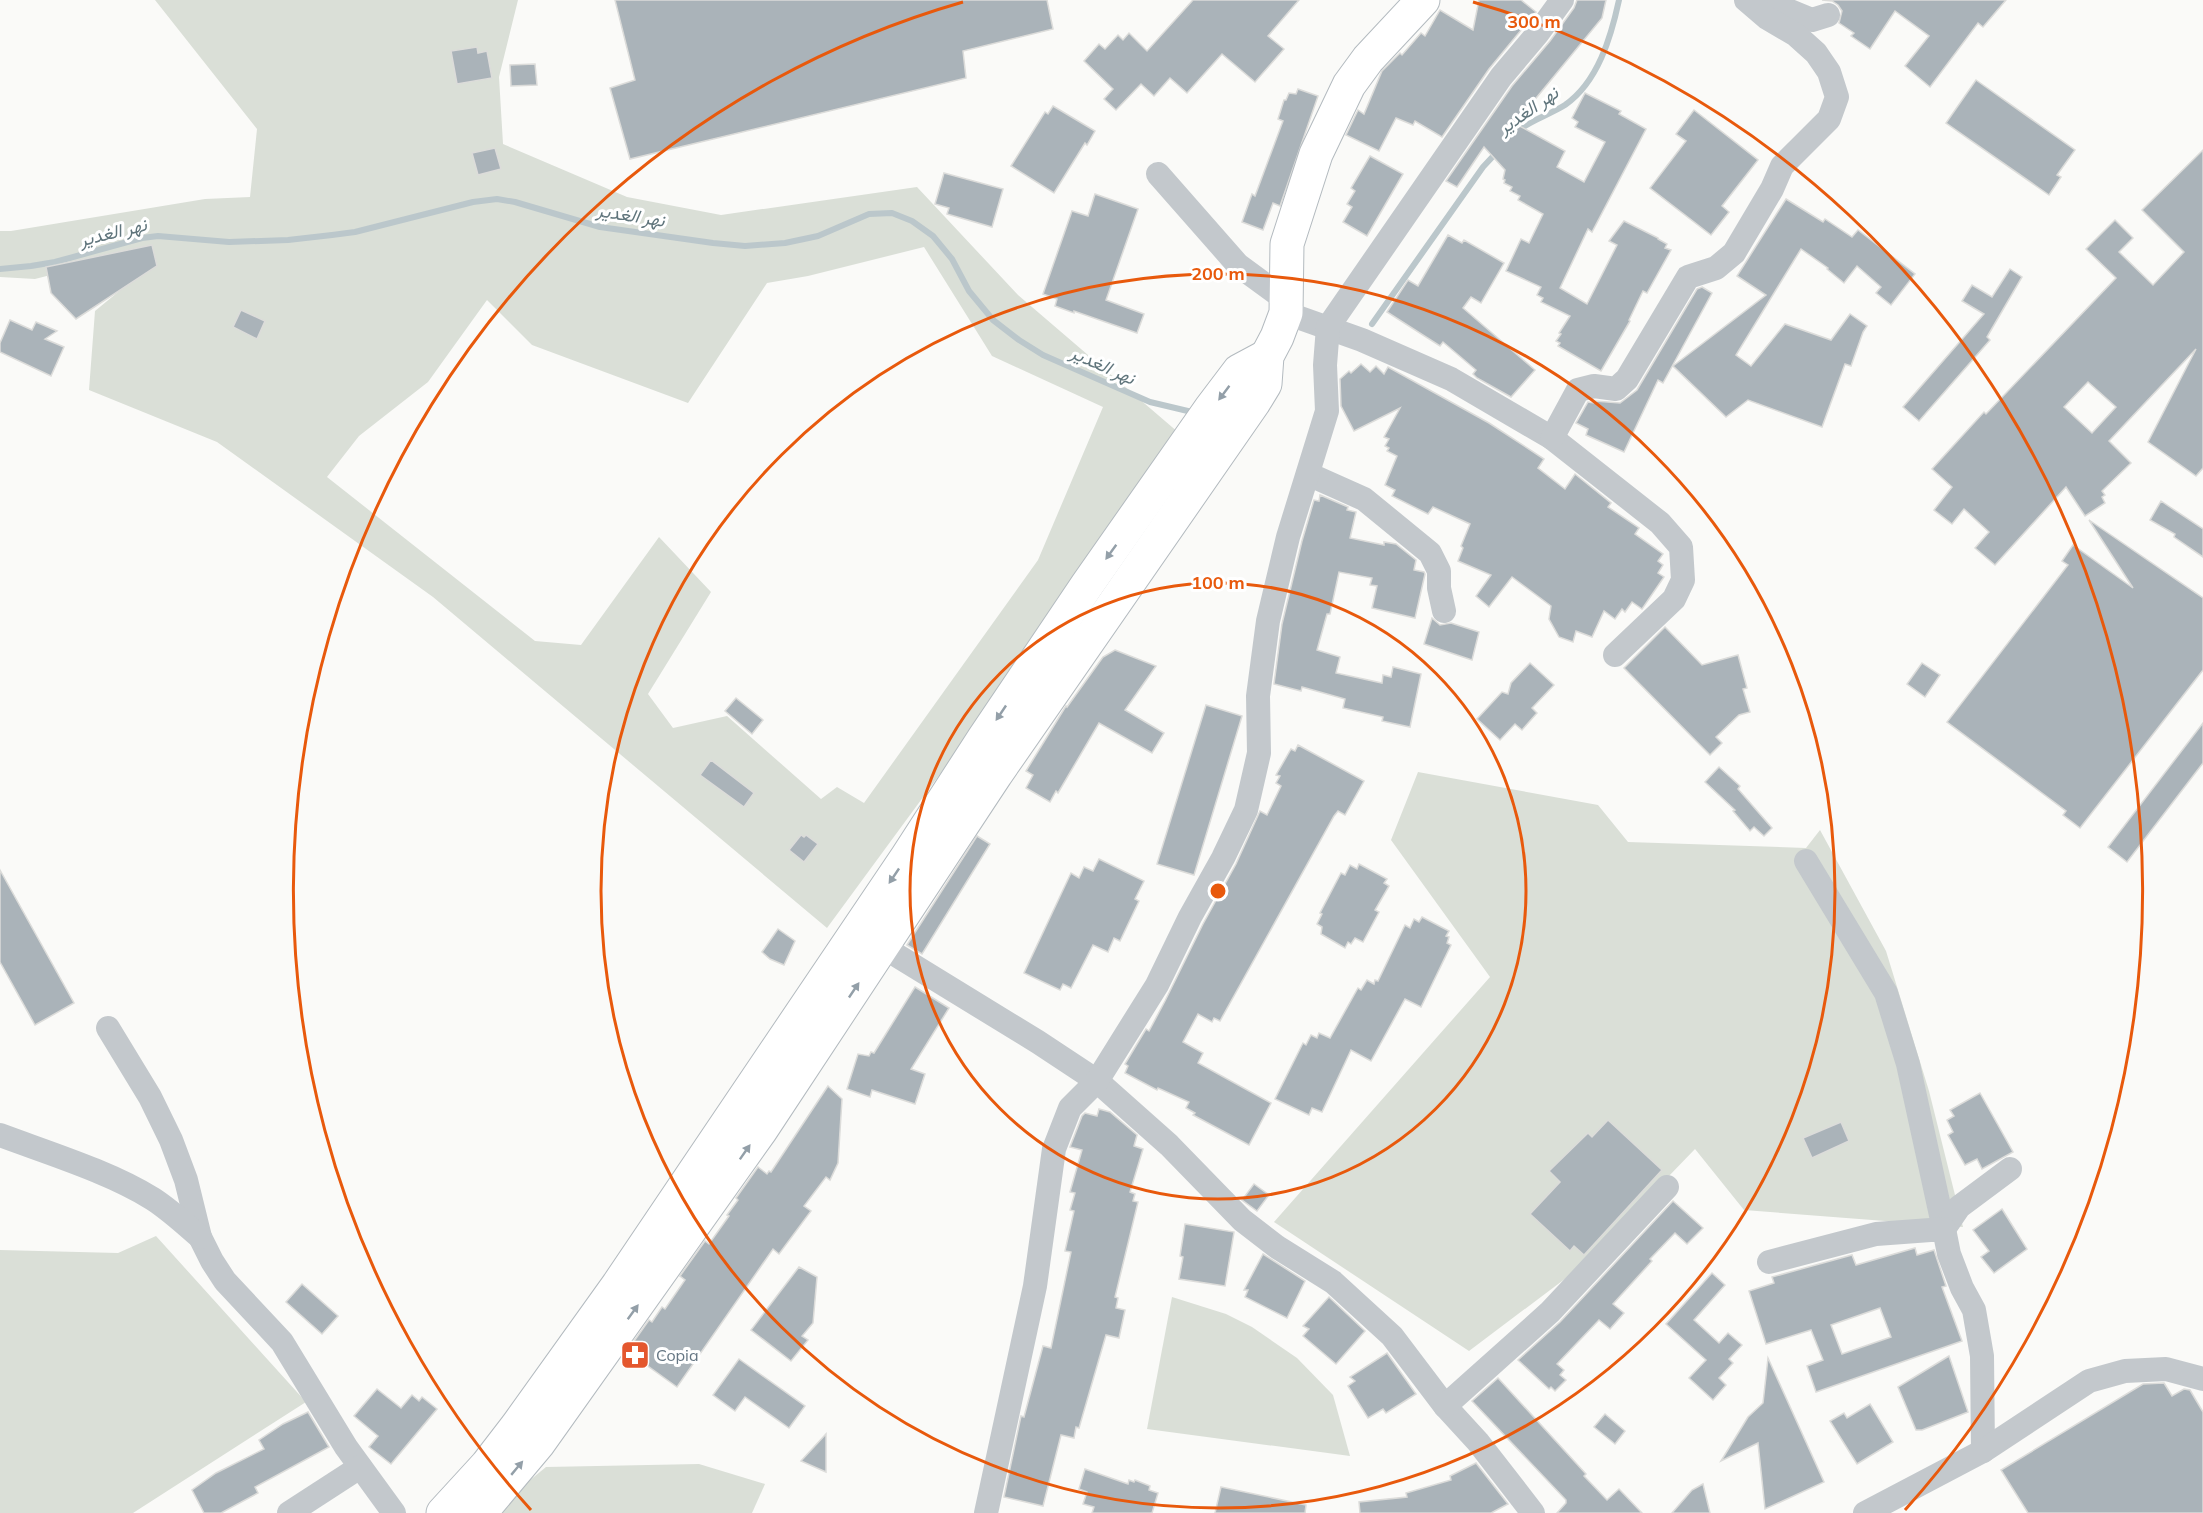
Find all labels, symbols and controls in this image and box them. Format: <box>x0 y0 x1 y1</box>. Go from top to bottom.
text: 300 m <box>1507 10 1561 33</box>
water label: نهر الغدير <box>1493 81 1563 140</box>
water label: نهر الغدير <box>595 198 667 232</box>
water label: نهر الغدير <box>76 212 150 252</box>
text: 200 m <box>1191 262 1245 285</box>
water label: نهر الغدير <box>1066 340 1140 390</box>
one-way arrow <box>1218 385 1230 400</box>
one-way arrow <box>1105 543 1117 559</box>
text: 100 m <box>1191 571 1245 594</box>
one-way arrow <box>995 704 1007 720</box>
one-way arrow <box>889 868 900 884</box>
centre of rings <box>1208 881 1228 901</box>
one-way arrow <box>848 982 859 998</box>
one-way arrow <box>739 1144 751 1160</box>
one-way arrow <box>627 1304 639 1320</box>
pharmacy icon: Copia <box>619 1339 651 1371</box>
place label: Copia <box>656 1345 699 1365</box>
one-way arrow <box>510 1461 523 1476</box>

